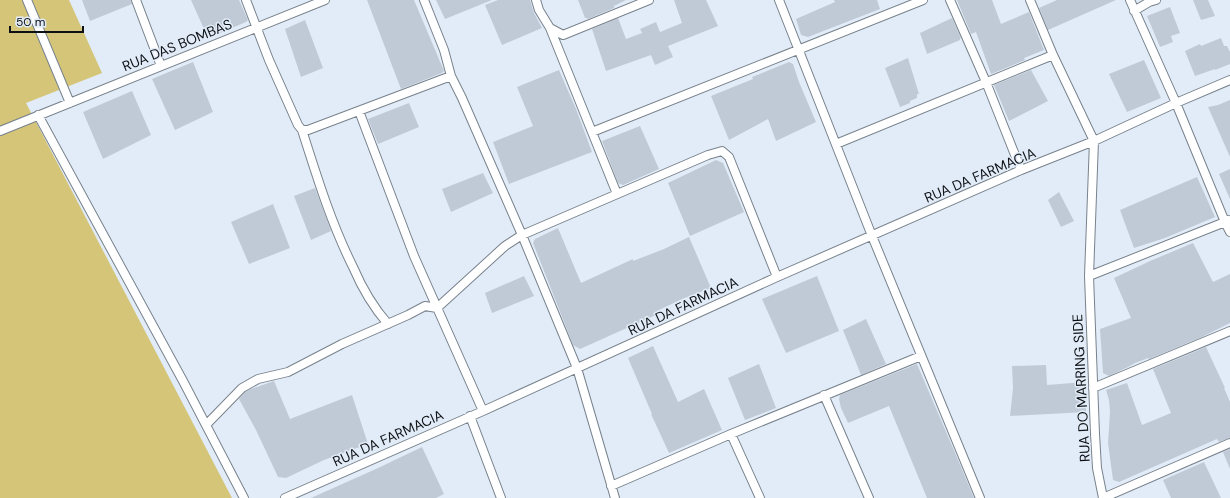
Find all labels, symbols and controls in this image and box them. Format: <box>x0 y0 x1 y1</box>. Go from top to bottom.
scale bar <box>10 8 83 34</box>
text: 50 m <box>16 14 45 30</box>
street label: RUA DAS BOMBAS <box>119 15 235 75</box>
street label: RUA DA FARMACIA <box>922 143 1038 207</box>
street label: RUA DA FARMACIA <box>625 273 741 339</box>
street label: RUA DO MARRING SIDE <box>1068 313 1094 462</box>
street label: RUA DA FARMACIA <box>330 406 446 470</box>

